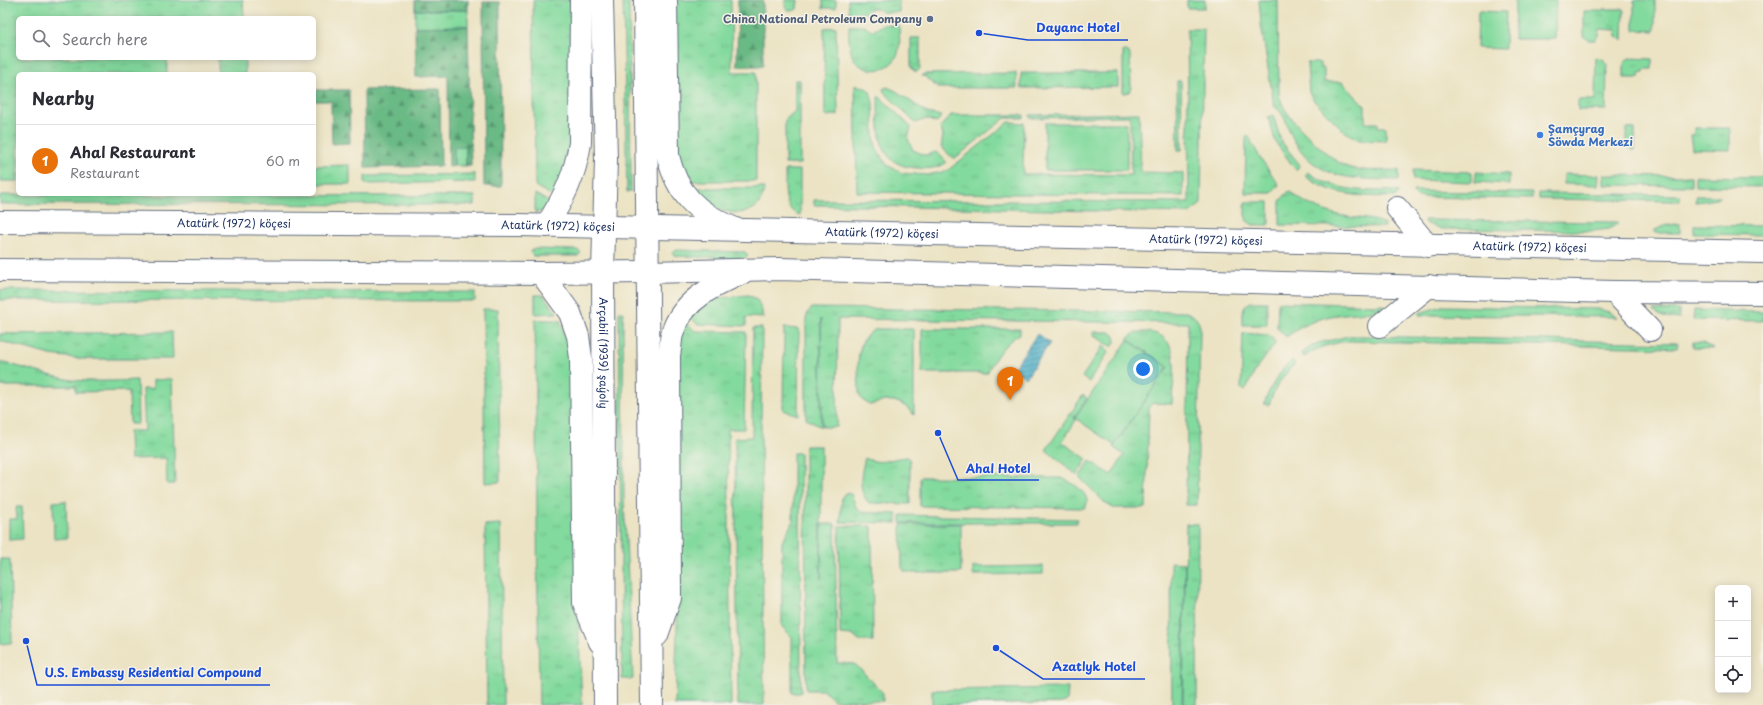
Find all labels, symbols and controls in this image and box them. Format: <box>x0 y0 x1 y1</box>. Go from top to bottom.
place label: China National Petroleum Company <box>723 10 922 27</box>
marker: China National Petroleum Company <box>925 14 935 24</box>
search box <box>16 16 316 60</box>
callout: Dayanc Hotel <box>1028 16 1128 40</box>
text: Dayanc Hotel <box>1036 18 1120 36</box>
icon: search <box>30 27 52 49</box>
text: Search here <box>62 27 148 50</box>
text: Nearby <box>32 85 94 111</box>
place label: Şamçyrag Söwda Merkezi <box>1548 120 1634 150</box>
marker: Şamçyrag Söwda Merkezi <box>1535 130 1545 140</box>
text: Ahal Restaurant <box>70 140 196 163</box>
text: 1 <box>42 151 48 170</box>
text: 60 m <box>266 151 300 170</box>
text: Restaurant <box>70 163 140 182</box>
street label: Atatürk (1972) köçesi <box>177 214 291 232</box>
street label: Atatürk (1972) köçesi <box>501 216 615 235</box>
street label: Atatürk (1972) köçesi <box>825 223 939 242</box>
street label: Atatürk (1972) köçesi <box>1149 230 1263 249</box>
street label: Atatürk (1972) köçesi <box>1473 237 1587 256</box>
street label: Arçabil (1939) şaýoly <box>595 297 613 409</box>
your location <box>1133 359 1153 379</box>
pin: 1 <box>997 367 1023 400</box>
callout: Ahal Hotel <box>958 456 1039 480</box>
text: Ahal Hotel <box>965 459 1030 477</box>
map controls <box>1715 585 1751 693</box>
button: + <box>1715 585 1751 621</box>
button: − <box>1715 621 1751 657</box>
callout: Azatlyk Hotel <box>1043 655 1145 679</box>
text: Azatlyk Hotel <box>1052 657 1136 675</box>
button: locate <box>1715 657 1751 693</box>
callout: U.S. Embassy Residential Compound <box>37 661 270 685</box>
text: U.S. Embassy Residential Compound <box>45 663 262 681</box>

